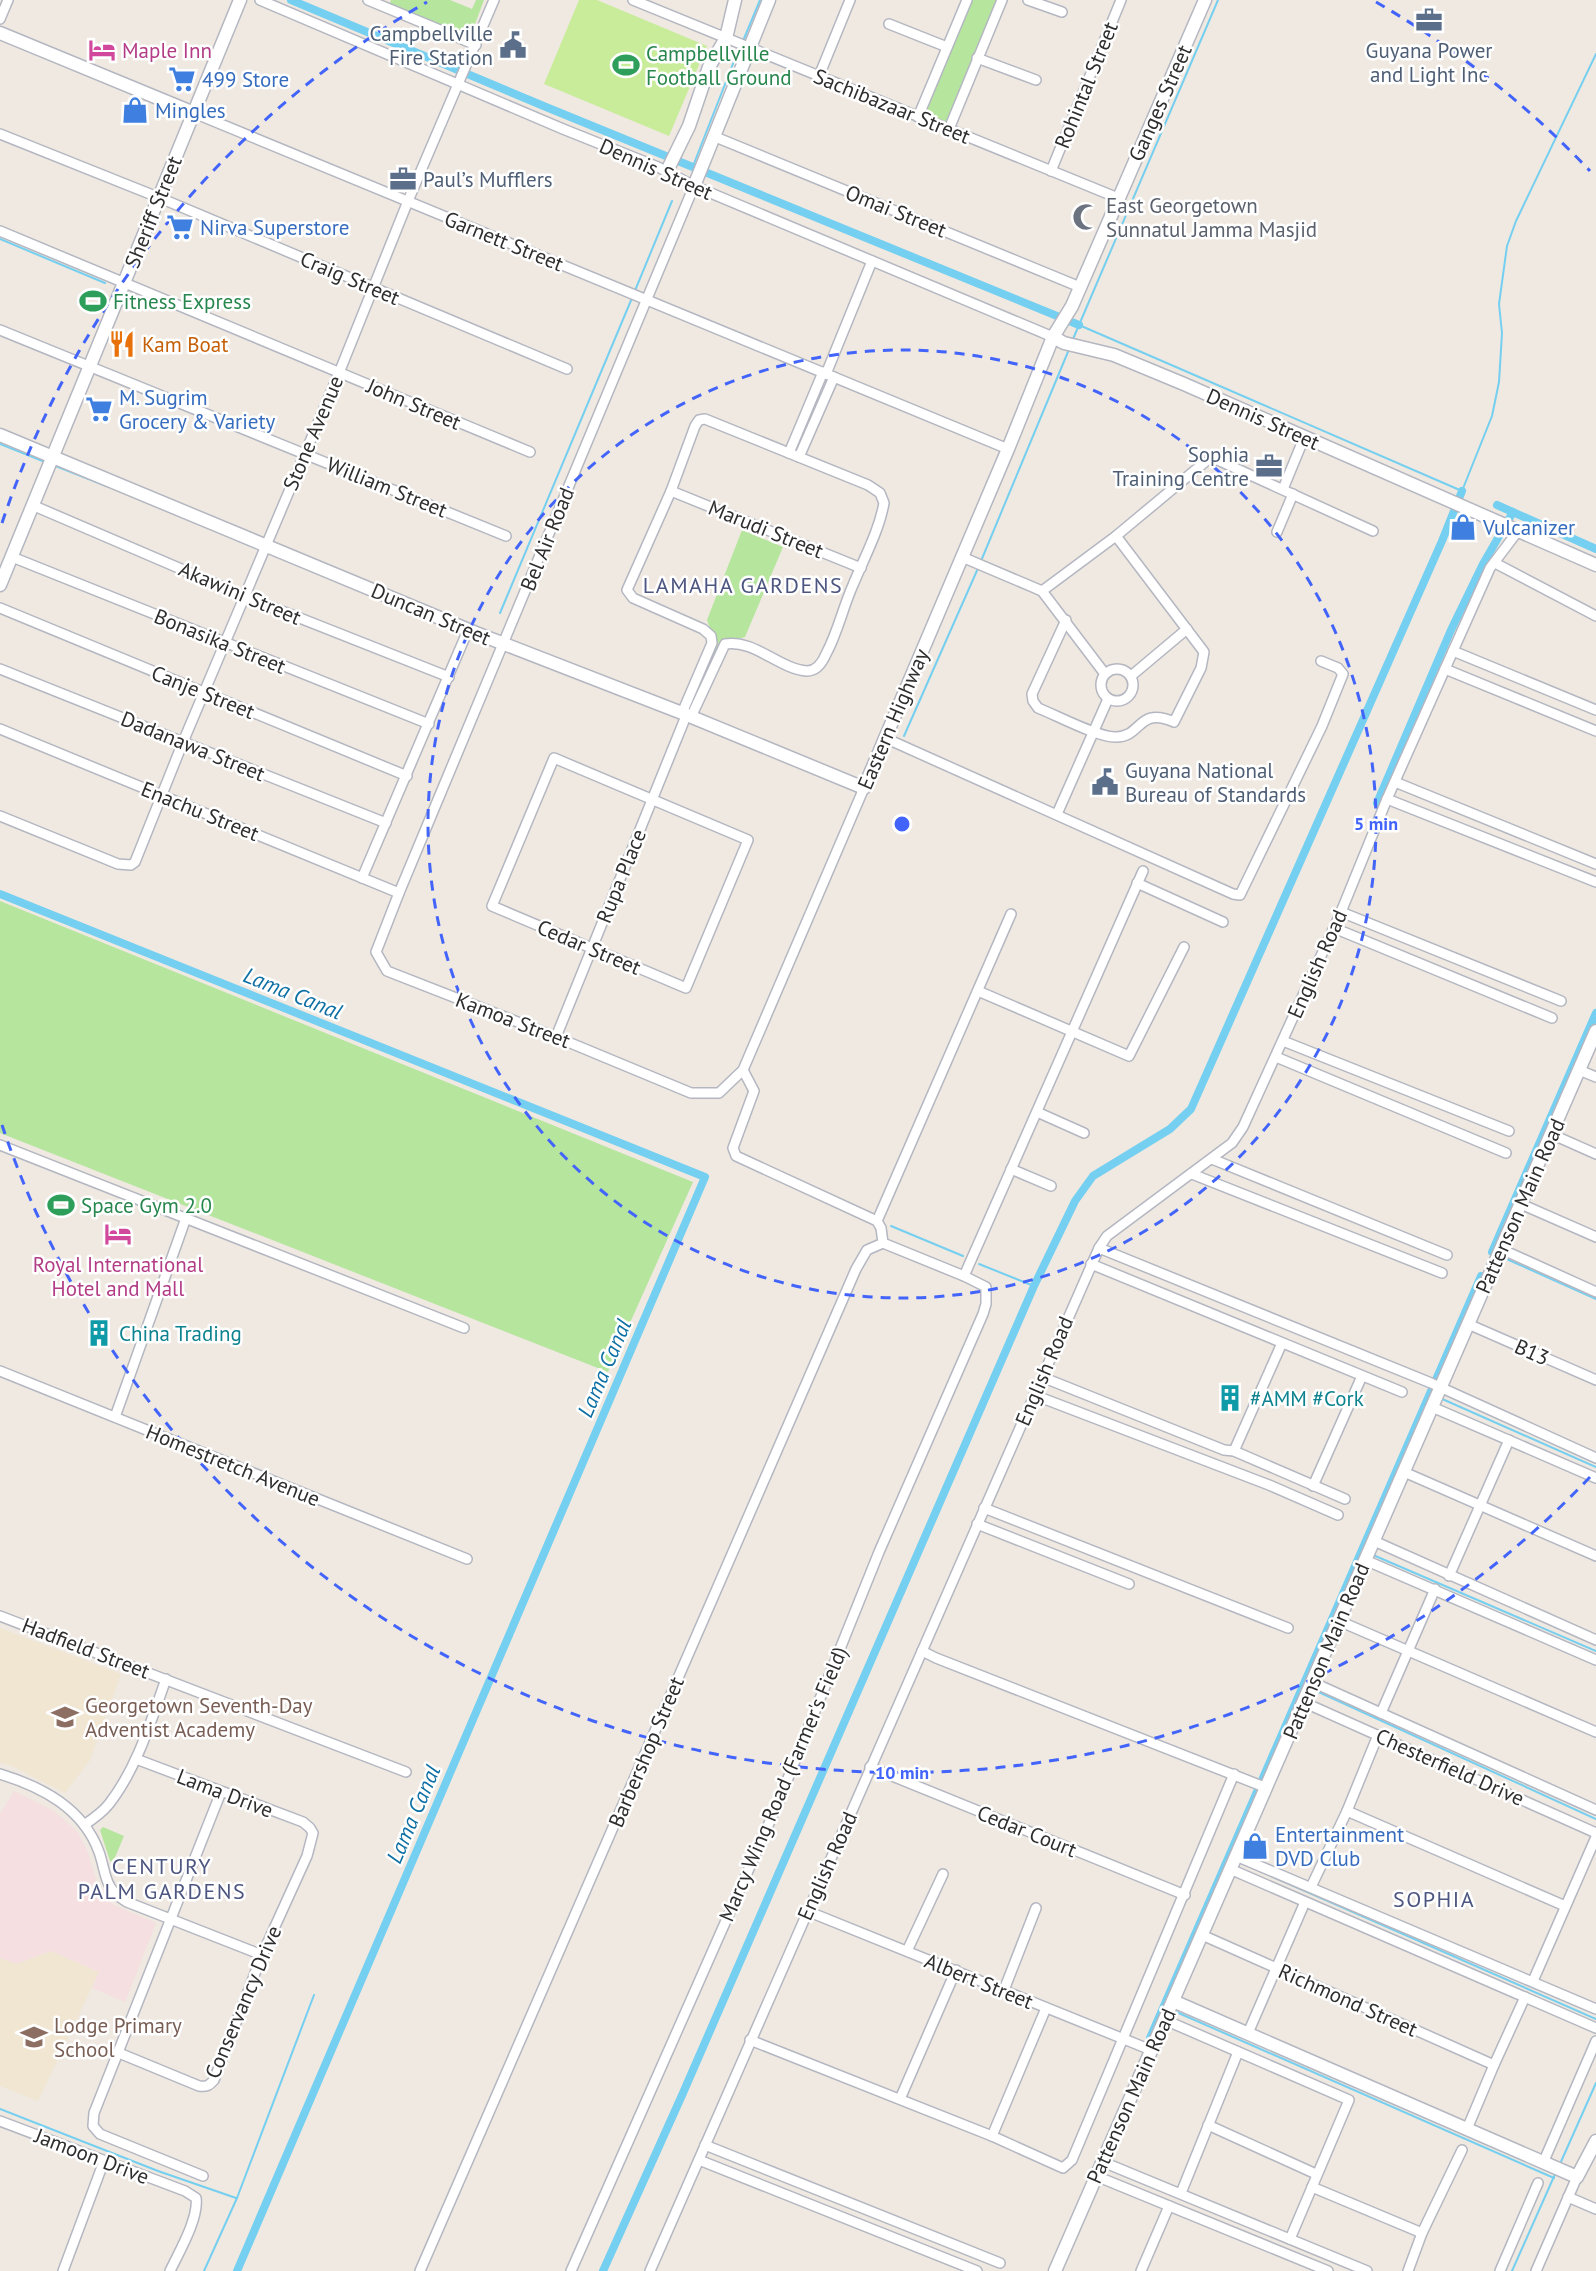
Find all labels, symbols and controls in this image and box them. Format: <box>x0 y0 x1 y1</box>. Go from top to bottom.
office icon: Guyana Power and Light Inc <box>1414 5 1444 35</box>
street label: Rohintal Street <box>1048 18 1124 152</box>
place label: Campbellville Fire Station <box>370 20 493 71</box>
public building icon: Campbellville Fire Station <box>498 30 528 60</box>
hotel icon: Maple Inn <box>87 35 117 65</box>
place label: Maple Inn <box>122 37 212 64</box>
place label: Guyana Power and Light Inc <box>1366 37 1492 88</box>
place label: Campbellville Football Ground <box>646 40 791 91</box>
street label: Ganges Street <box>1122 41 1198 165</box>
sports icon: Campbellville Football Ground <box>611 50 641 80</box>
street label: Sachibazaar Street <box>810 62 974 150</box>
supermarket icon: 499 Store <box>167 64 197 94</box>
place label: 499 Store <box>202 66 289 93</box>
shop icon: Mingles <box>120 95 150 125</box>
place label: Mingles <box>155 97 226 124</box>
street label: Dennis Street <box>595 132 717 206</box>
street label: Sheriff Street <box>118 152 188 272</box>
office icon: Paul’s Mufflers <box>388 164 418 194</box>
place label: Paul’s Mufflers <box>423 166 553 193</box>
street label: Omai Street <box>841 178 951 244</box>
place label: East Georgetown Sunnatul Jamma Masjid <box>1106 192 1317 243</box>
mosque icon: East Georgetown Sunnatul Jamma Masjid <box>1071 202 1101 232</box>
street label: Garnett Street <box>441 205 567 277</box>
supermarket icon: Nirva Superstore <box>165 212 195 242</box>
place label: Nirva Superstore <box>200 214 349 241</box>
street label: Craig Street <box>296 245 404 311</box>
sports icon: Fitness Express <box>78 286 108 316</box>
place label: Fitness Express <box>113 288 251 315</box>
restaurant icon: Kam Boat <box>107 329 137 359</box>
place label: Kam Boat <box>142 331 228 358</box>
street label: Stone Avenue <box>277 372 349 494</box>
street label: John Street <box>362 372 465 436</box>
street label: Dennis Street <box>1202 382 1324 456</box>
place label: M. Sugrim Grocery & Variety <box>119 384 276 435</box>
supermarket icon: M. Sugrim Grocery & Variety <box>84 394 114 424</box>
place label: Sophia Training Centre <box>1113 441 1249 492</box>
street label: William Street <box>323 451 451 523</box>
office icon: Sophia Training Centre <box>1254 451 1284 481</box>
street label: Bel Air Road <box>514 483 580 595</box>
street label: Marudi Street <box>705 494 827 564</box>
shop icon: Vulcanizer <box>1448 512 1478 542</box>
place label: Vulcanizer <box>1482 514 1575 541</box>
street label: Akawini Street <box>175 555 305 631</box>
district label: LAMAHA GARDENS <box>643 571 843 599</box>
street label: Duncan Street <box>367 577 495 651</box>
street label: Bonasika Street <box>150 602 290 680</box>
street label: Eastern Highway <box>851 644 935 794</box>
street label: Canje Street <box>147 659 259 725</box>
street label: Dadanawa Street <box>117 705 269 787</box>
place label: Guyana National Bureau of Standards <box>1125 757 1306 808</box>
public building icon: Guyana National Bureau of Standards <box>1090 767 1120 797</box>
street label: Enachu Street <box>137 775 263 847</box>
text: 5 min <box>1354 812 1398 835</box>
centre of rings <box>892 814 912 834</box>
street label: Rupa Place <box>590 825 652 927</box>
street label: English Road <box>1281 905 1353 1023</box>
street label: Cedar Street <box>533 913 645 981</box>
water label: Lama Canal <box>239 961 347 1026</box>
street label: Kamoa Street <box>452 986 574 1054</box>
street label: Pattenson Main Road <box>1469 1114 1571 1298</box>
sports icon: Space Gym 2.0 <box>46 1190 76 1220</box>
place label: Space Gym 2.0 <box>81 1192 212 1219</box>
hotel icon: Royal International Hotel and Mall <box>103 1219 133 1249</box>
place label: Royal International Hotel and Mall <box>33 1251 203 1302</box>
street label: English Road <box>1009 1312 1079 1430</box>
water label: Lama Canal <box>571 1315 637 1421</box>
building icon: China Trading <box>84 1318 114 1348</box>
place label: China Trading <box>119 1320 242 1347</box>
street label: B13 <box>1510 1333 1554 1371</box>
building icon: #AMM #Cork <box>1215 1383 1245 1413</box>
place label: #AMM #Cork <box>1250 1385 1364 1412</box>
street label: Homestretch Avenue <box>142 1418 324 1512</box>
street label: Pattenson Main Road <box>1277 1559 1375 1743</box>
street label: Hadfield Street <box>18 1611 154 1685</box>
street label: Marcy Wing Road (Farmer's Field) <box>713 1642 853 1926</box>
street label: Barbershop Street <box>602 1673 690 1831</box>
place label: Georgetown Seventh-Day Adventist Academy <box>85 1692 313 1743</box>
school or university icon: Georgetown Seventh-Day Adventist Academy <box>50 1702 80 1732</box>
street label: Chesterfield Drive <box>1372 1722 1528 1812</box>
water label: Lama Canal <box>380 1761 446 1867</box>
text: 10 min <box>875 1761 929 1784</box>
street label: Lama Drive <box>173 1762 277 1824</box>
street label: Cedar Court <box>973 1799 1081 1863</box>
street label: English Road <box>791 1807 863 1925</box>
place label: Entertainment DVD Club <box>1275 1821 1404 1872</box>
shop icon: Entertainment DVD Club <box>1240 1831 1270 1861</box>
district label: CENTURY PALM GARDENS <box>78 1852 246 1905</box>
district label: SOPHIA <box>1393 1885 1475 1913</box>
street label: Conservancy Drive <box>199 1921 287 2083</box>
street label: Albert Street <box>921 1947 1037 2015</box>
street label: Richmond Street <box>1274 1957 1422 2043</box>
street label: Pattenson Main Road <box>1080 2004 1182 2188</box>
place label: Lodge Primary School <box>54 2012 182 2063</box>
school or university icon: Lodge Primary School <box>19 2022 49 2052</box>
street label: Jamoon Drive <box>30 2121 153 2190</box>

